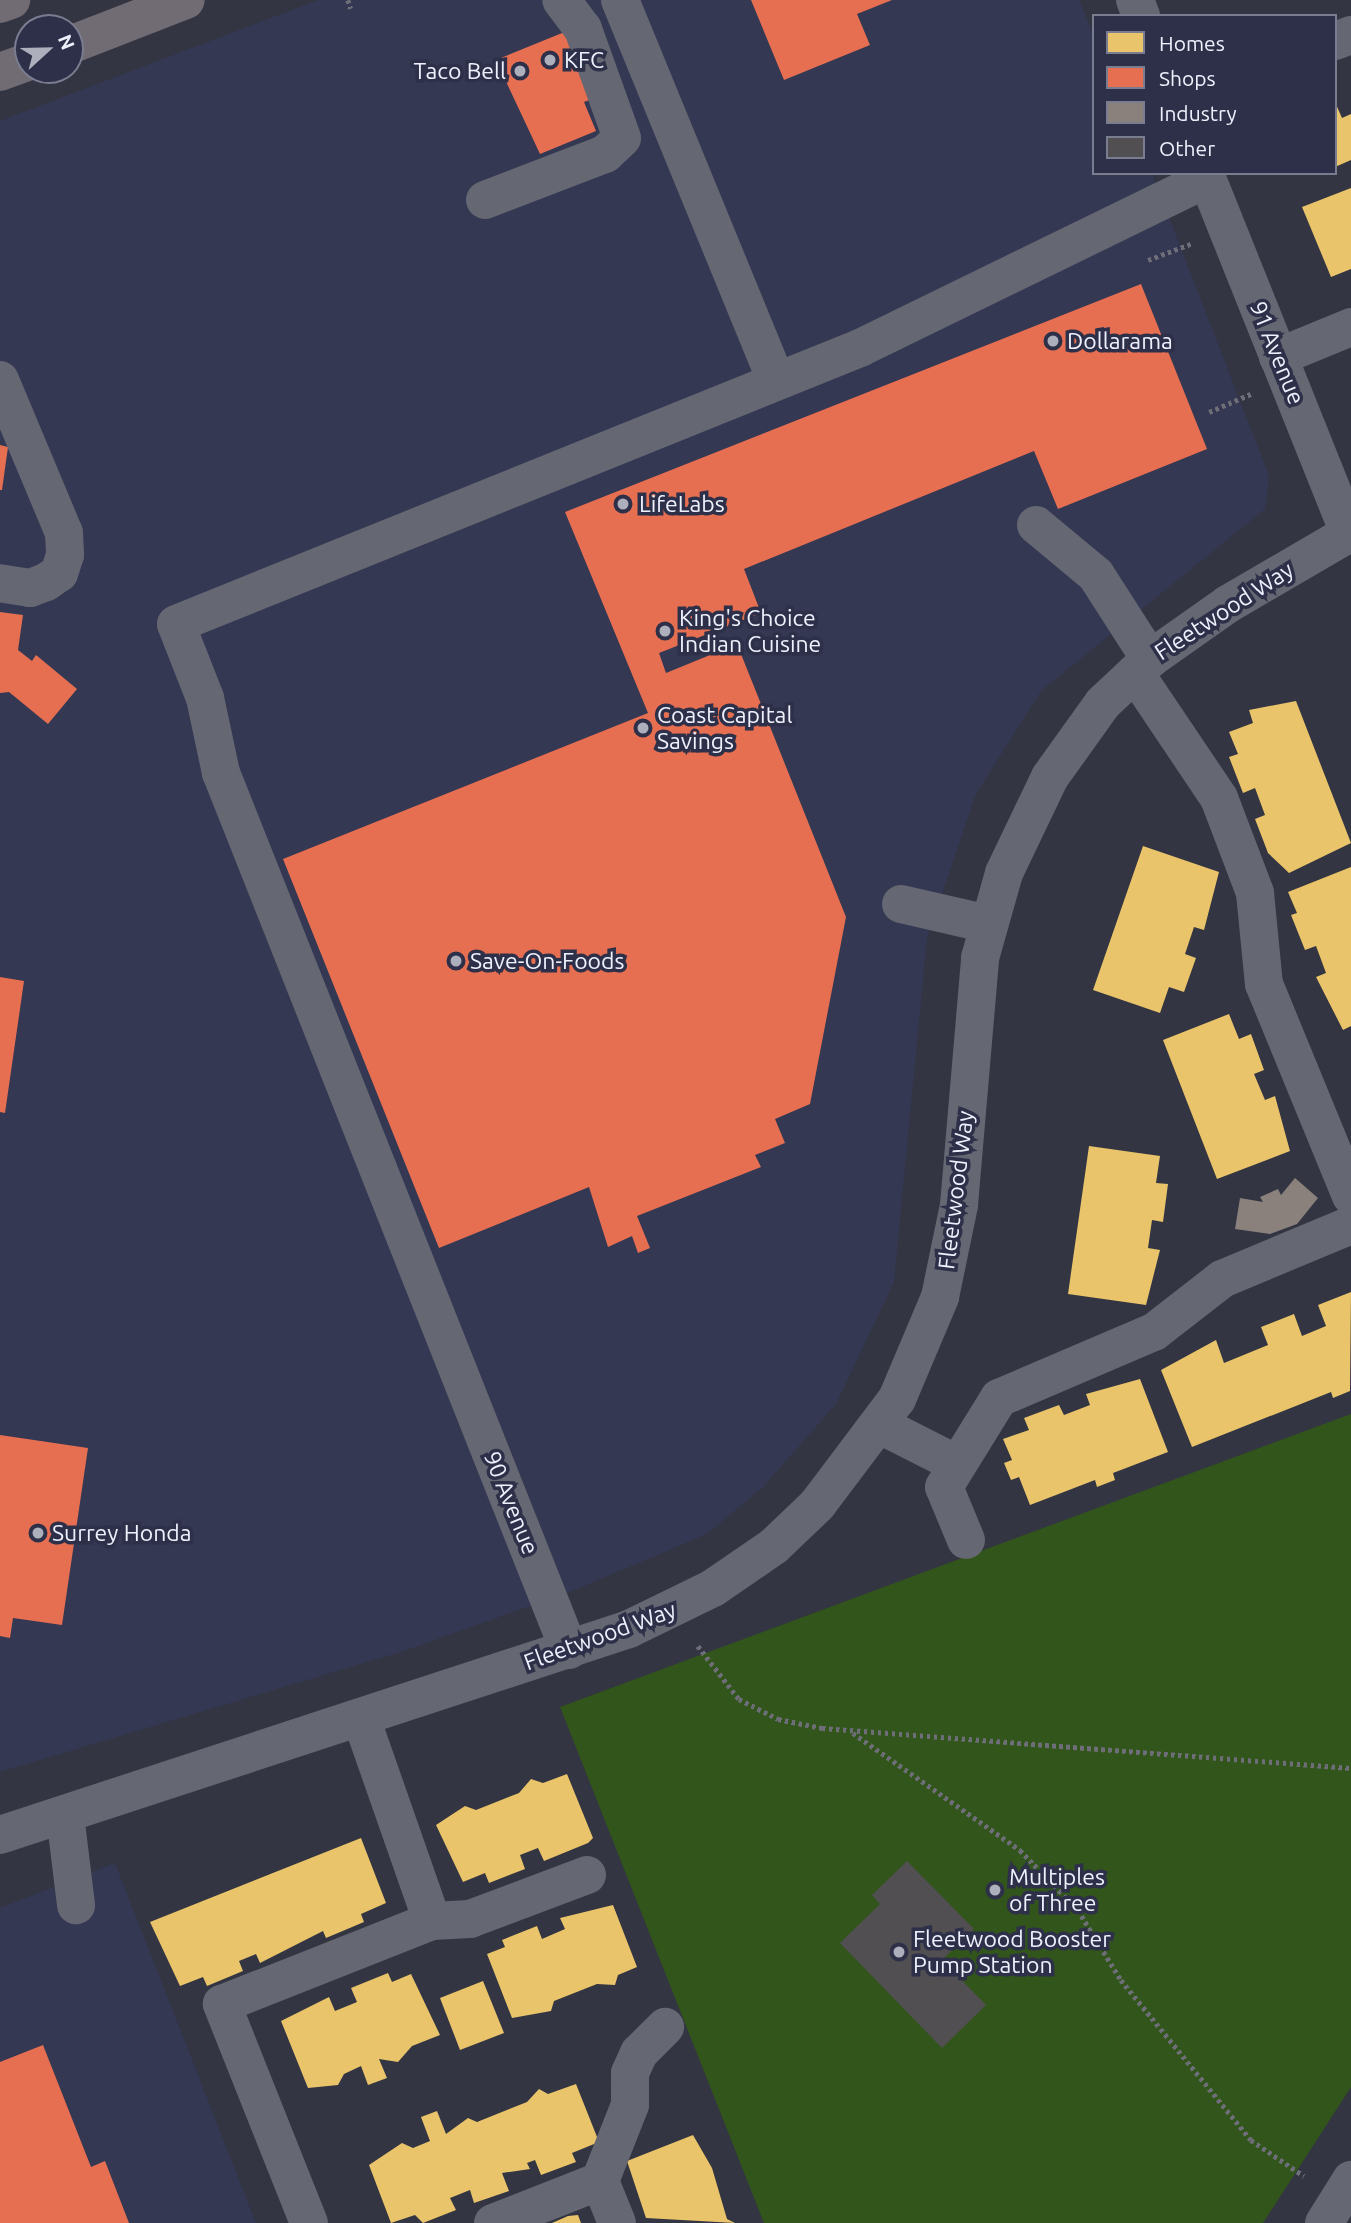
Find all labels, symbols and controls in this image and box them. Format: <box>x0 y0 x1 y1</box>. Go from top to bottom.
north arrow <box>14 14 84 84</box>
legend <box>1092 14 1337 175</box>
text: N <box>54 31 79 53</box>
text: Homes <box>1159 31 1225 55</box>
place label: KFC <box>564 46 604 74</box>
marker: KFC <box>542 52 558 68</box>
place label: Taco Bell <box>414 57 506 85</box>
marker: Taco Bell <box>512 63 528 79</box>
text: Shops <box>1159 66 1216 90</box>
text: Industry <box>1159 101 1237 125</box>
text: Other <box>1159 136 1215 160</box>
street label: 91 Avenue <box>1244 297 1310 409</box>
place label: Dollarama <box>1067 327 1173 355</box>
marker: Dollarama <box>1045 333 1061 349</box>
place label: LifeLabs <box>639 490 725 518</box>
marker: LifeLabs <box>613 494 633 514</box>
street label: Fleetwood Way <box>1150 556 1298 666</box>
place label: King's Choice Indian Cuisine <box>679 604 821 658</box>
marker: King's Choice Indian Cuisine <box>657 623 673 639</box>
place label: Coast Capital Savings <box>657 701 792 755</box>
marker: Coast Capital Savings <box>635 720 651 736</box>
place label: Save-On-Foods <box>470 947 624 975</box>
marker: Save-On-Foods <box>448 953 464 969</box>
street label: Fleetwood Way <box>933 1109 979 1271</box>
street label: 90 Avenue <box>478 1447 544 1559</box>
place label: Surrey Honda <box>52 1519 192 1547</box>
marker: Surrey Honda <box>30 1525 46 1541</box>
street label: Fleetwood Way <box>520 1596 680 1676</box>
place label: Multiples of Three <box>1009 1863 1105 1917</box>
marker: Multiples of Three <box>987 1882 1003 1898</box>
place label: Fleetwood Booster Pump Station <box>913 1925 1111 1979</box>
marker: Fleetwood Booster Pump Station <box>891 1944 907 1960</box>

